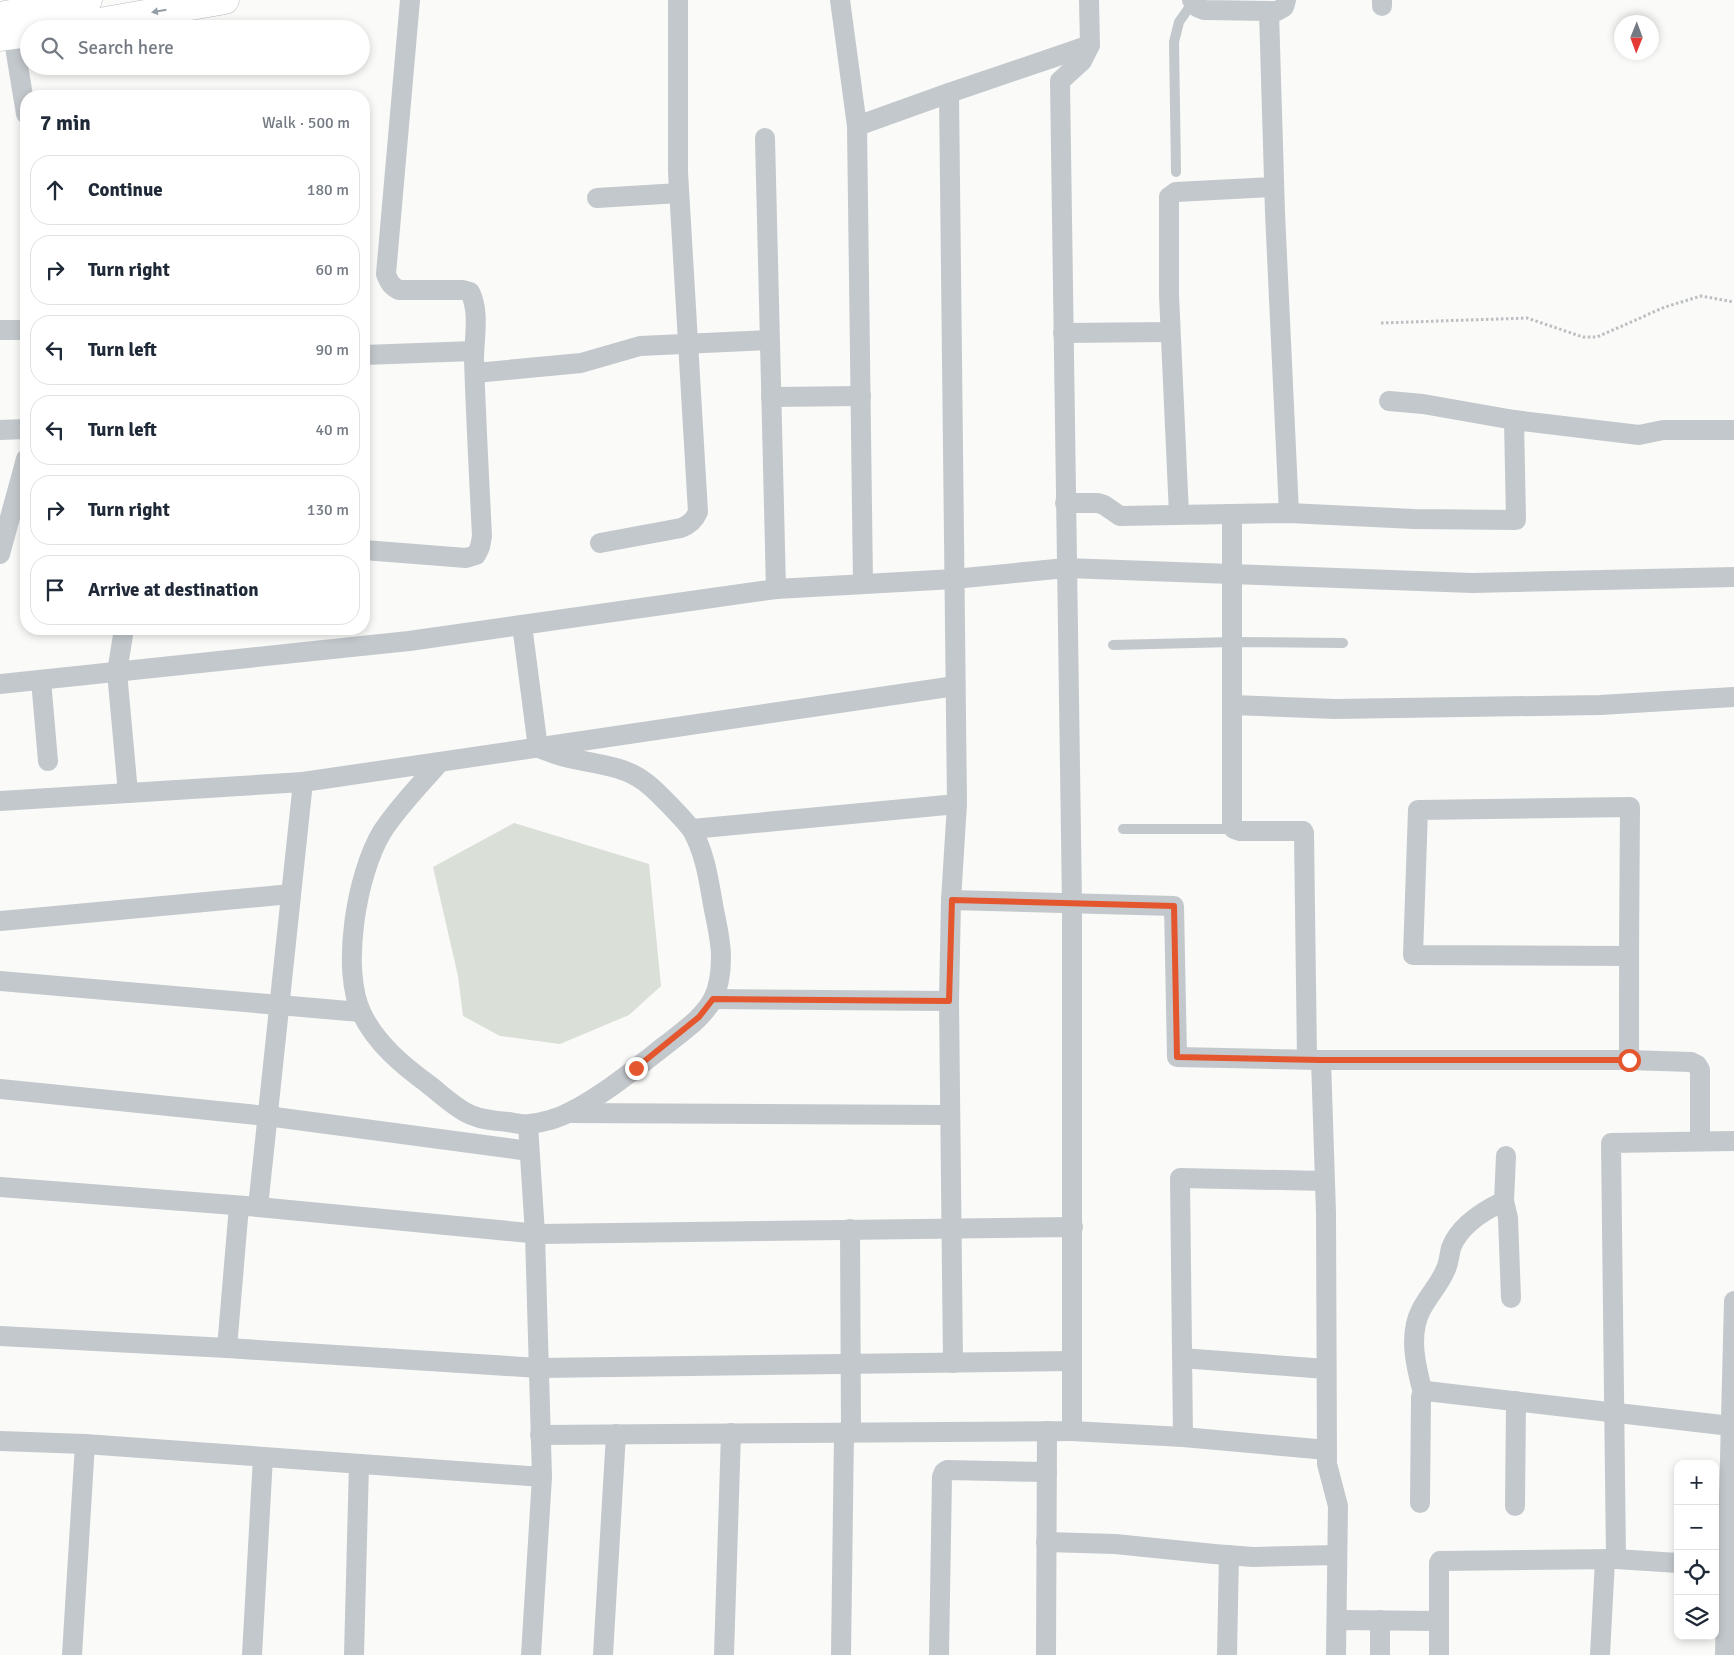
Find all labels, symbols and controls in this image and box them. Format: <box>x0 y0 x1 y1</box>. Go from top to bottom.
one-way arrow <box>151 7 167 15</box>
north arrow <box>1614 15 1659 60</box>
search box <box>20 20 370 75</box>
icon: search <box>38 34 66 62</box>
text: Search here <box>78 36 174 60</box>
text: 7 min <box>40 110 91 136</box>
text: Walk · 500 m <box>262 113 350 133</box>
icon: ahead <box>41 176 69 204</box>
text: Continue <box>88 178 163 202</box>
text: 180 m <box>307 180 349 200</box>
icon: right <box>41 256 69 284</box>
text: Turn right <box>88 258 170 282</box>
text: 60 m <box>315 260 349 280</box>
icon: left <box>41 336 69 364</box>
text: Turn left <box>88 338 157 362</box>
text: 90 m <box>315 340 349 360</box>
icon: left <box>41 416 69 444</box>
text: Turn left <box>88 418 157 442</box>
text: 40 m <box>315 420 349 440</box>
icon: right <box>41 496 69 524</box>
text: Turn right <box>88 498 170 522</box>
text: 130 m <box>307 500 349 520</box>
icon: arrive <box>41 576 69 604</box>
text: Arrive at destination <box>88 578 259 602</box>
route start <box>1618 1049 1641 1072</box>
route end <box>625 1057 648 1080</box>
map controls <box>1674 1460 1719 1640</box>
button: + <box>1674 1460 1719 1505</box>
button: − <box>1674 1505 1719 1550</box>
button: locate <box>1674 1550 1719 1595</box>
button: layers <box>1674 1595 1719 1640</box>

